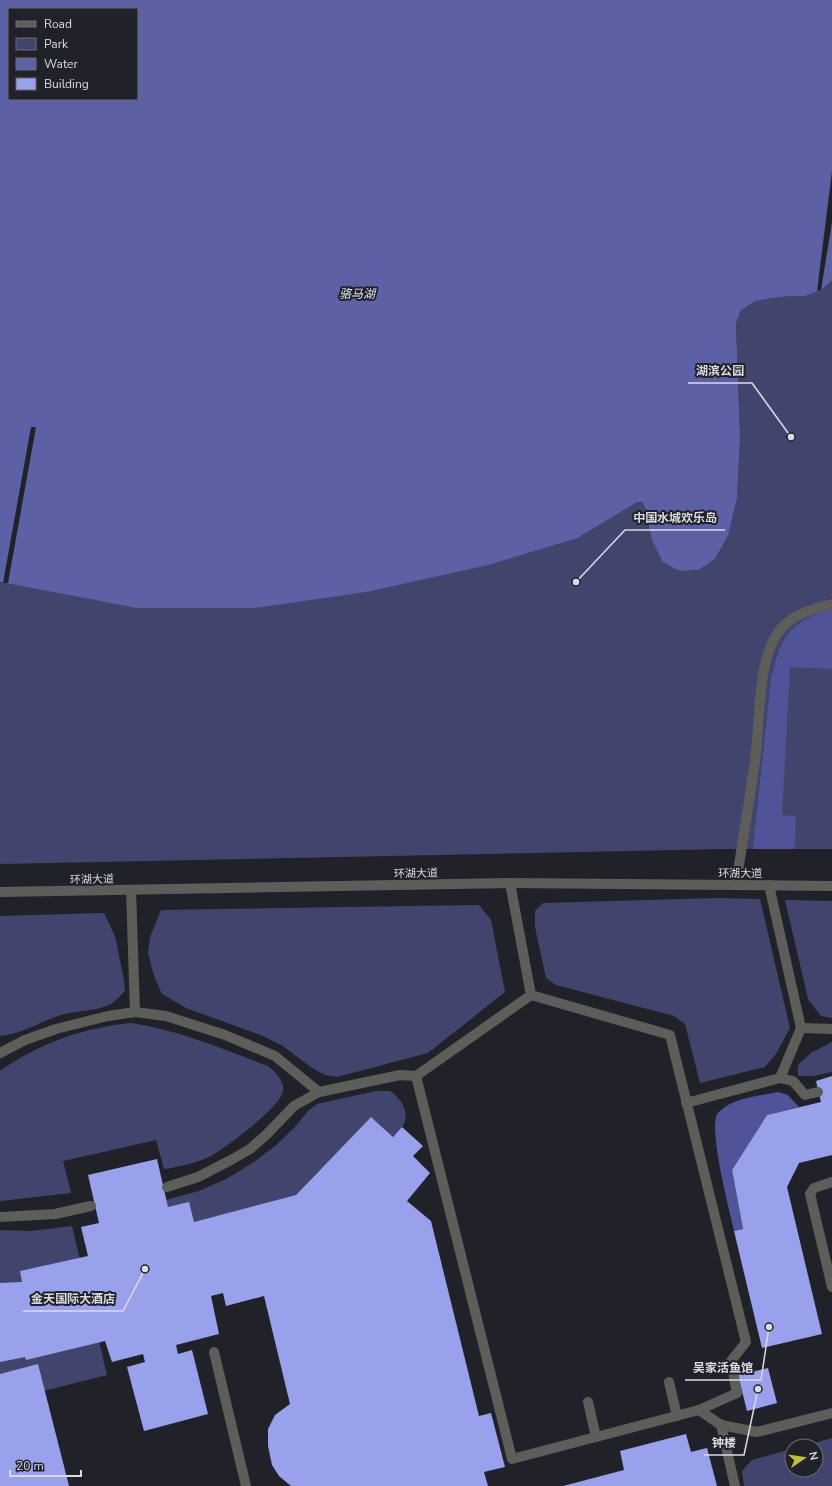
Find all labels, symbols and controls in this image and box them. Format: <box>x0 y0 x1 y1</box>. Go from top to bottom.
legend <box>8 8 138 100</box>
text: Road <box>44 16 72 32</box>
text: Park <box>44 36 69 52</box>
text: Water <box>44 56 78 72</box>
text: Building <box>44 76 89 92</box>
water label: 骆马湖 <box>339 286 377 302</box>
callout: 湖滨公园 <box>688 359 752 383</box>
text: 湖滨公园 <box>696 363 744 379</box>
callout: 中国水城欢乐岛 <box>625 506 725 530</box>
text: 中国水城欢乐岛 <box>633 510 717 526</box>
street label: 环湖大道 <box>394 866 438 881</box>
street label: 环湖大道 <box>718 866 762 881</box>
street label: 环湖大道 <box>70 872 114 887</box>
callout: 金天国际大酒店 <box>23 1287 123 1311</box>
text: 金天国际大酒店 <box>31 1291 115 1307</box>
callout: 吴家活鱼馆 <box>685 1356 761 1380</box>
text: 吴家活鱼馆 <box>693 1360 753 1376</box>
callout: 钟楼 <box>704 1431 744 1455</box>
text: 钟楼 <box>712 1435 736 1451</box>
north arrow <box>784 1438 824 1478</box>
text: N <box>805 1450 821 1462</box>
scale bar <box>10 1452 81 1478</box>
text: 20 m <box>16 1458 44 1474</box>

